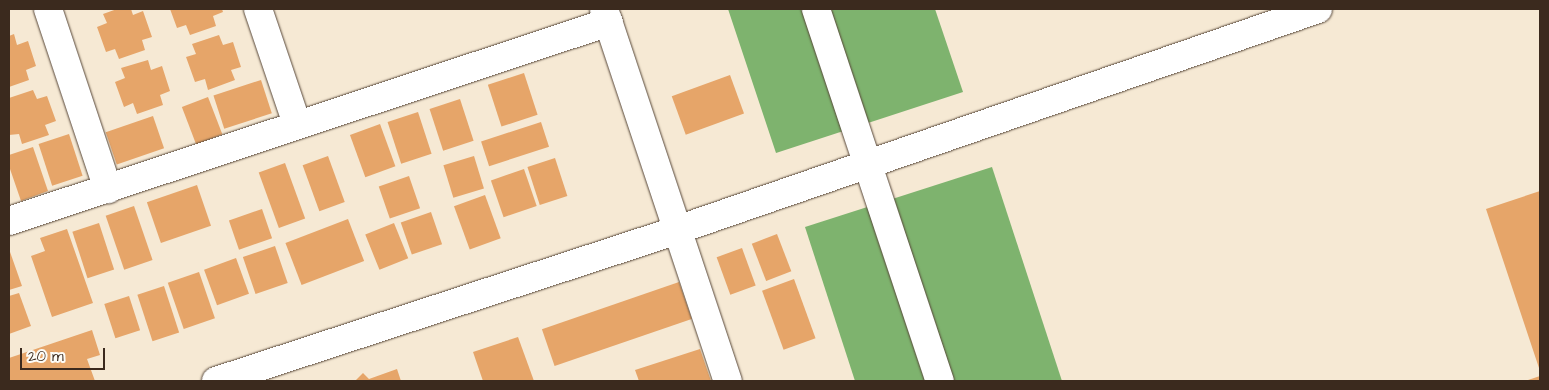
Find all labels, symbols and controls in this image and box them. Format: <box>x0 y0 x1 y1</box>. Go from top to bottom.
scale bar <box>22 338 108 370</box>
text: 20 m <box>28 346 64 367</box>

